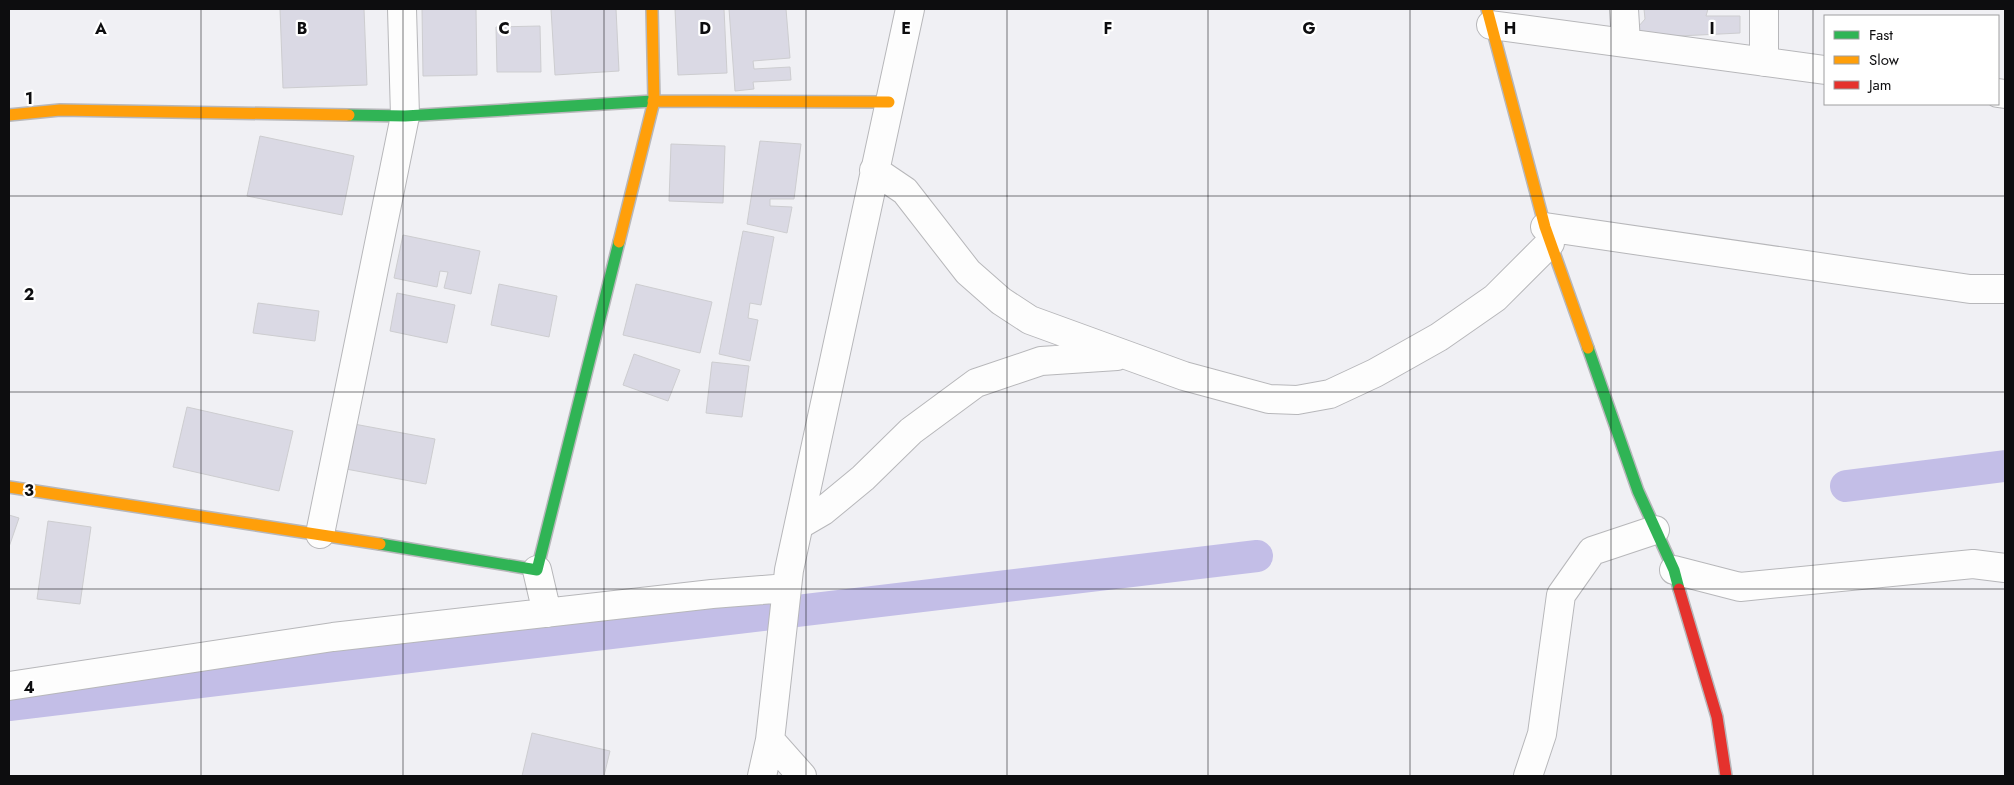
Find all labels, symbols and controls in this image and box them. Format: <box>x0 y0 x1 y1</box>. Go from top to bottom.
legend <box>1824 15 1999 105</box>
text: A <box>94 17 107 40</box>
text: B <box>297 17 307 40</box>
text: C <box>498 17 510 40</box>
text: D <box>699 17 711 40</box>
text: E <box>901 17 911 40</box>
text: F <box>1104 17 1112 40</box>
text: G <box>1302 17 1316 40</box>
text: H <box>1504 17 1516 40</box>
text: I <box>1709 17 1715 40</box>
text: Fast <box>1869 24 1893 46</box>
text: Slow <box>1869 49 1900 71</box>
text: Jam <box>1867 74 1892 96</box>
text: 1 <box>25 87 33 110</box>
text: 2 <box>24 283 34 306</box>
text: 3 <box>24 479 34 502</box>
text: 4 <box>23 676 35 699</box>

